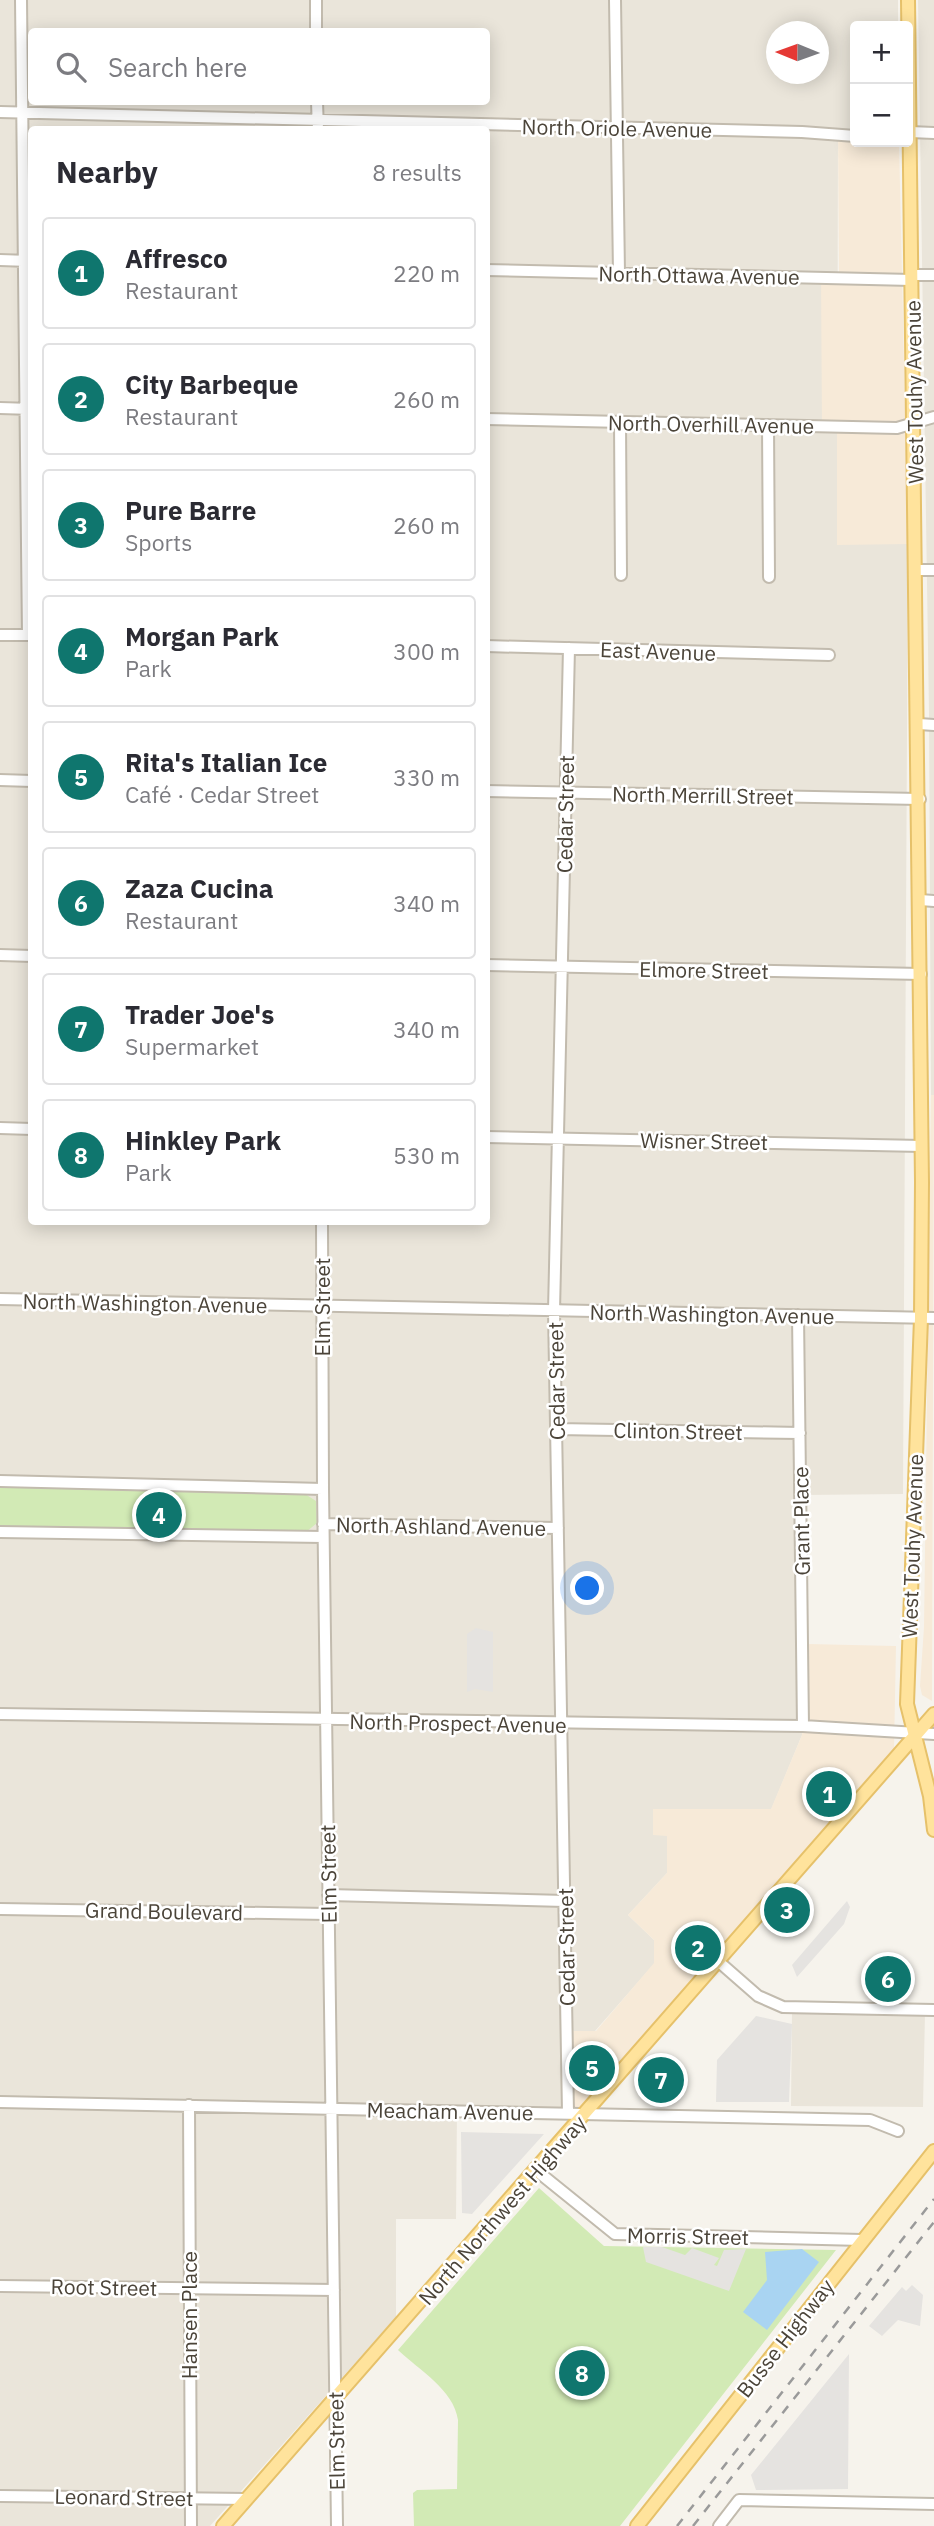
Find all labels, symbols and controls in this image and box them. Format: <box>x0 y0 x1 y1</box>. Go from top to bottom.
north arrow <box>766 21 829 84</box>
map controls <box>850 21 913 147</box>
button: + <box>850 21 913 84</box>
search box <box>28 28 490 105</box>
icon: search <box>52 48 90 86</box>
text: Search here <box>108 50 247 84</box>
button: − <box>850 84 913 147</box>
street label: North Oriole Avenue <box>521 112 713 144</box>
text: Nearby <box>56 152 158 191</box>
text: 8 results <box>372 157 462 187</box>
text: Affresco <box>125 241 228 275</box>
text: 1 <box>74 258 88 288</box>
text: 220 m <box>393 258 460 288</box>
street label: North Ottawa Avenue <box>598 259 800 291</box>
text: Restaurant <box>125 275 238 305</box>
street label: West Touhy Avenue <box>898 300 930 484</box>
text: City Barbeque <box>125 367 298 401</box>
text: 2 <box>74 384 88 414</box>
text: 260 m <box>393 384 460 414</box>
text: Restaurant <box>125 401 238 431</box>
street label: North Overhill Avenue <box>608 408 814 440</box>
text: Pure Barre <box>125 493 256 527</box>
text: 3 <box>74 510 88 540</box>
text: 260 m <box>393 510 460 540</box>
text: Sports <box>125 527 192 557</box>
text: Morgan Park <box>125 619 279 653</box>
street label: East Avenue <box>600 635 716 667</box>
text: 4 <box>74 636 88 666</box>
text: 300 m <box>393 636 460 666</box>
text: Park <box>125 653 172 683</box>
text: Rita's Italian Ice <box>125 745 327 779</box>
street label: Cedar Street <box>550 755 580 873</box>
text: 5 <box>74 762 88 792</box>
text: 330 m <box>393 762 460 792</box>
text: Café · Cedar Street <box>125 779 319 809</box>
street label: North Merrill Street <box>612 779 794 811</box>
text: Zaza Cucina <box>125 871 274 905</box>
text: 6 <box>74 888 88 918</box>
text: 340 m <box>393 888 460 918</box>
text: Restaurant <box>125 905 238 935</box>
street label: Elmore Street <box>639 955 769 985</box>
text: Trader Joe's <box>125 997 274 1031</box>
text: 7 <box>74 1014 88 1044</box>
text: 340 m <box>393 1014 460 1044</box>
text: Supermarket <box>125 1031 259 1061</box>
text: Hinkley Park <box>125 1123 281 1157</box>
street label: Wisner Street <box>640 1126 768 1156</box>
text: 8 <box>74 1140 88 1170</box>
text: 530 m <box>393 1140 460 1170</box>
text: Park <box>125 1157 172 1187</box>
street label: Elm Street <box>308 1258 336 1356</box>
street label: North Washington Avenue <box>22 1287 268 1319</box>
street label: North Washington Avenue <box>589 1298 835 1330</box>
street label: Cedar Street <box>541 1322 571 1440</box>
street label: Clinton Street <box>613 1416 743 1446</box>
street label: West Touhy Avenue <box>895 1454 929 1638</box>
street label: Grant Place <box>786 1466 816 1576</box>
pin: 4 <box>136 1489 182 1541</box>
street label: North Ashland Avenue <box>336 1510 546 1542</box>
your location <box>570 1571 604 1605</box>
street label: North Prospect Avenue <box>349 1707 567 1739</box>
pin: 1 <box>806 1768 852 1820</box>
street label: Elm Street <box>313 1824 343 1924</box>
pin: 3 <box>764 1884 810 1936</box>
street label: Cedar Street <box>551 1888 581 2006</box>
street label: Grand Boulevard <box>85 1896 243 1926</box>
pin: 2 <box>675 1922 721 1974</box>
pin: 6 <box>865 1953 911 2005</box>
pin: 5 <box>569 2042 615 2094</box>
pin: 7 <box>638 2054 684 2106</box>
street label: Meacham Avenue <box>366 2096 534 2126</box>
street label: North Northwest Highway <box>412 2109 593 2311</box>
street label: Morris Street <box>627 2221 749 2251</box>
street label: Hansen Place <box>175 2251 203 2379</box>
street label: Root Street <box>50 2272 158 2302</box>
street label: Busse Highway <box>730 2273 840 2403</box>
pin: 8 <box>559 2347 605 2399</box>
street label: Elm Street <box>321 2391 351 2491</box>
street label: Leonard Street <box>54 2482 194 2512</box>

